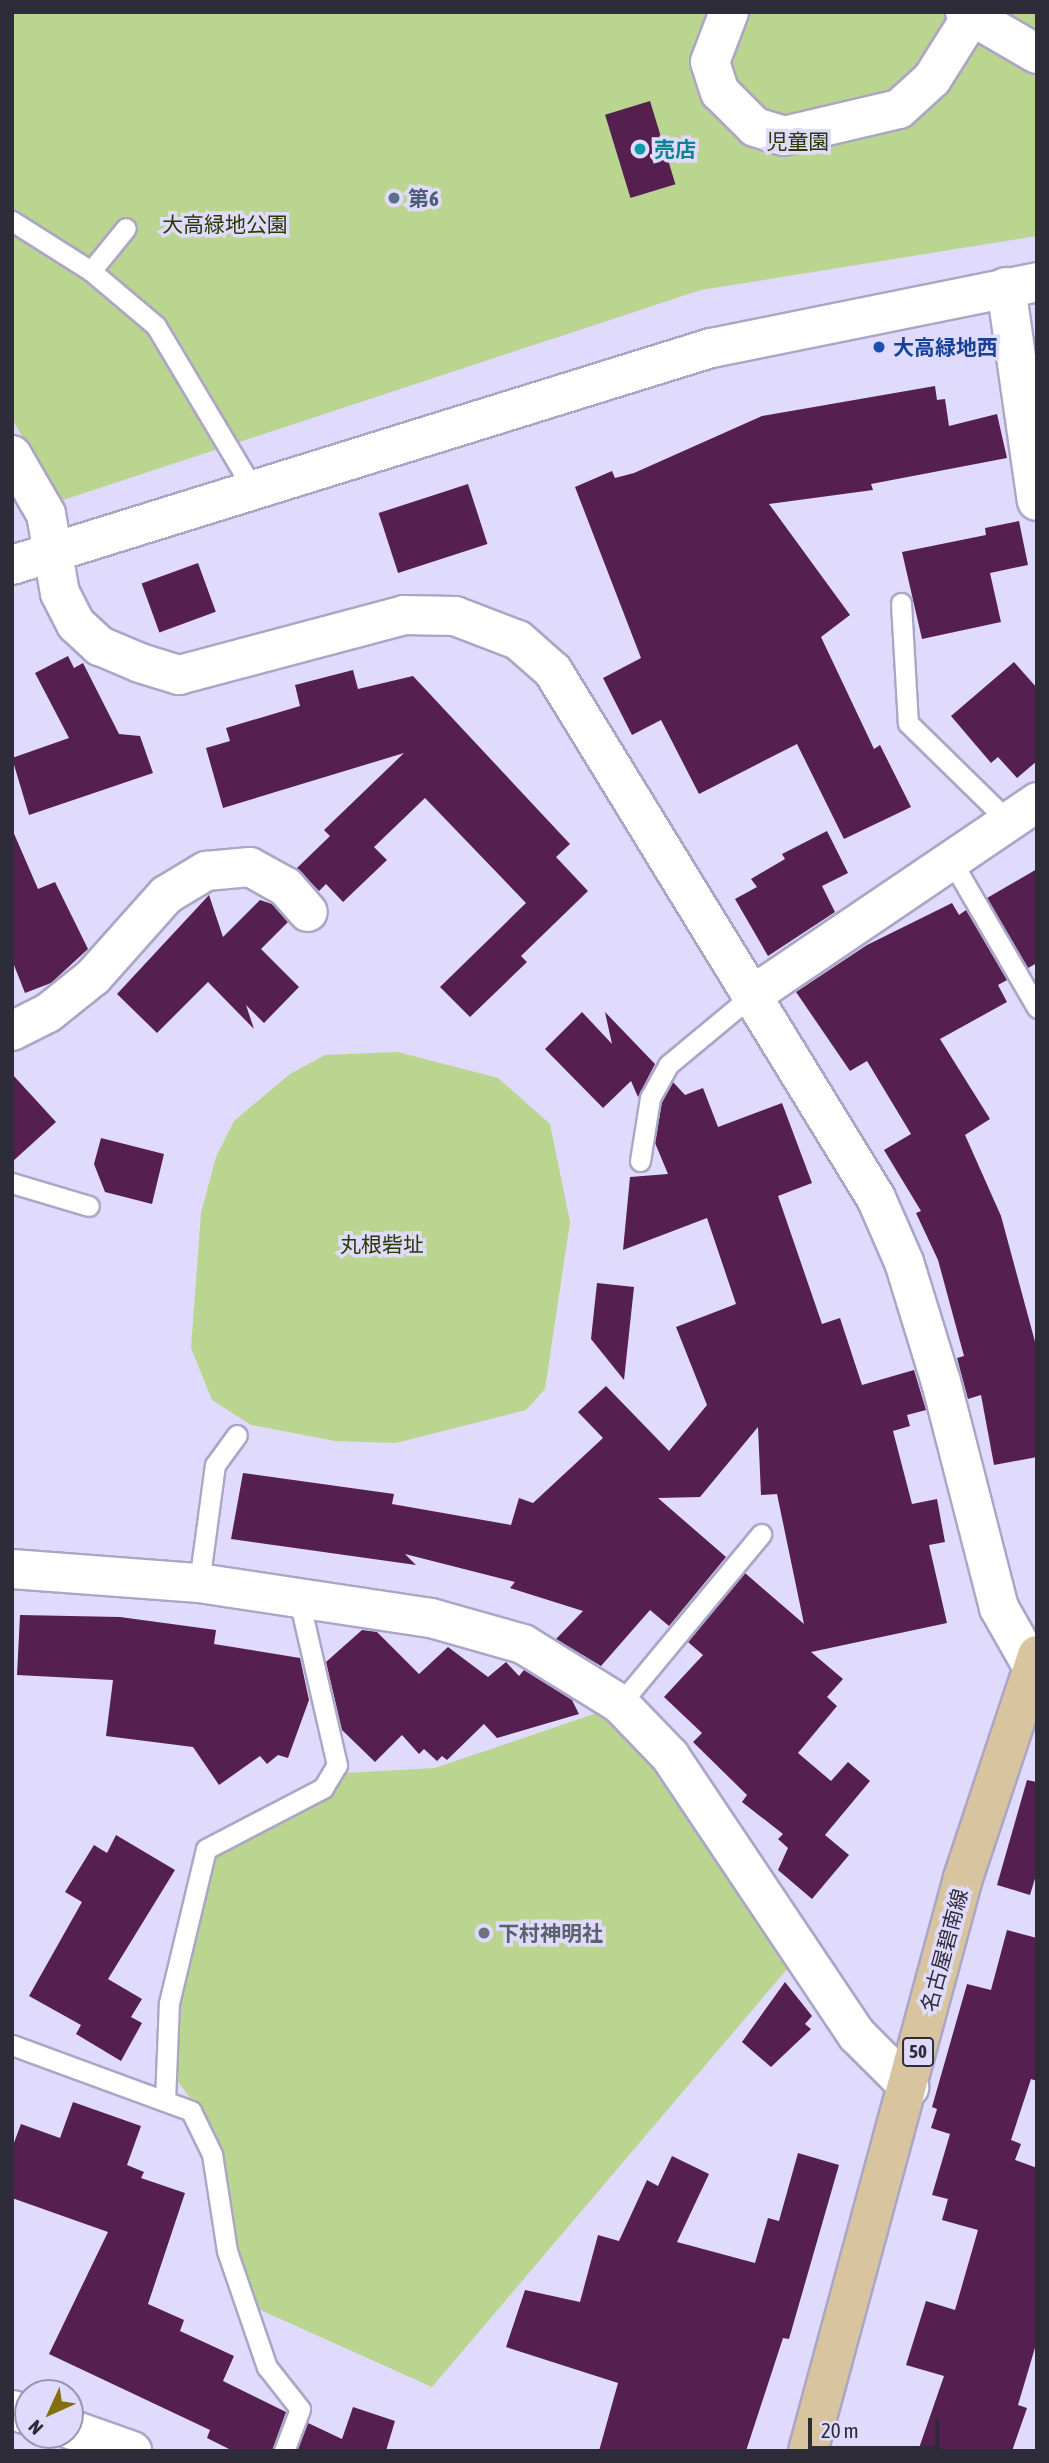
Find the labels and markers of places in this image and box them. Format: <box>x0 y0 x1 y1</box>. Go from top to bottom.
place label: 売店 <box>654 136 696 162</box>
marker: 売店 <box>632 141 648 157</box>
place label: 第6 <box>408 185 439 211</box>
marker: 第6 <box>386 190 402 206</box>
place label: 大高緑地西 <box>893 334 998 360</box>
marker: 大高緑地西 <box>871 339 887 355</box>
place label: 下村神明社 <box>498 1920 603 1946</box>
marker: 下村神明社 <box>476 1925 492 1941</box>

